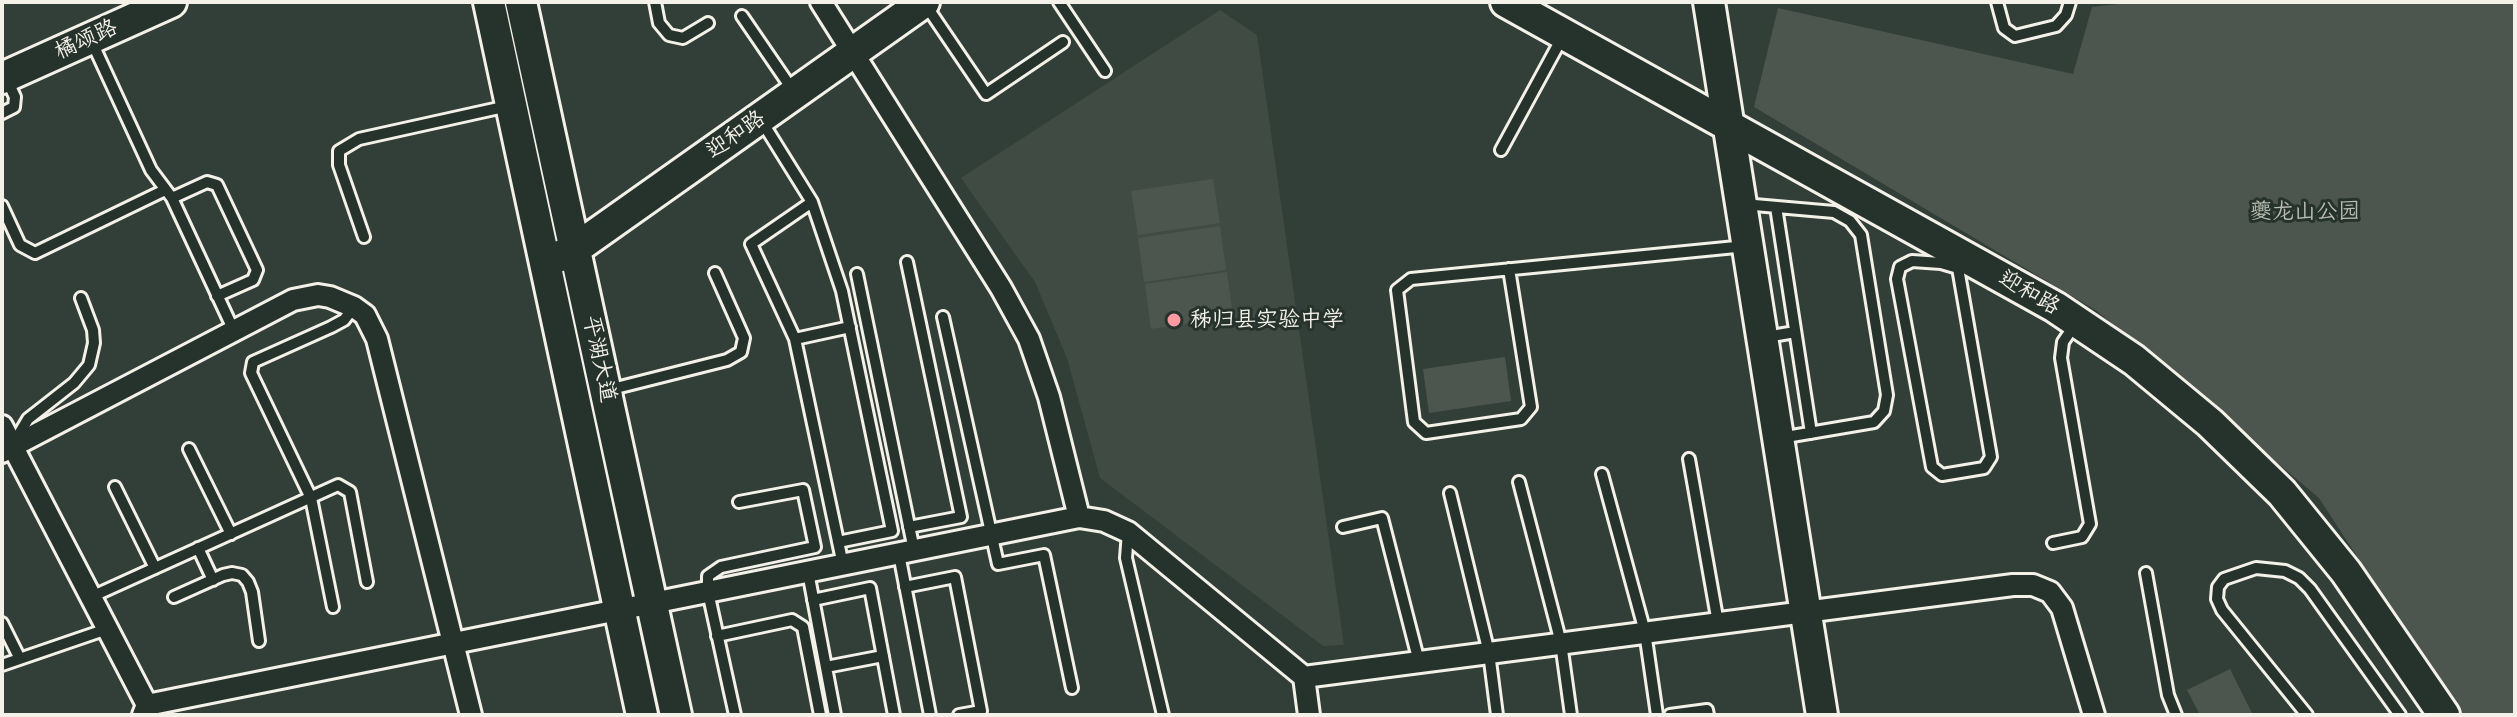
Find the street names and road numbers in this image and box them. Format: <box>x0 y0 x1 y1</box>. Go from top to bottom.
street label: 橘颂路 <box>50 15 122 65</box>
street label: 迎和路 <box>701 105 771 165</box>
street label: 迎和路 <box>1994 265 2064 321</box>
street label: 平湖大道 <box>577 313 621 405</box>

